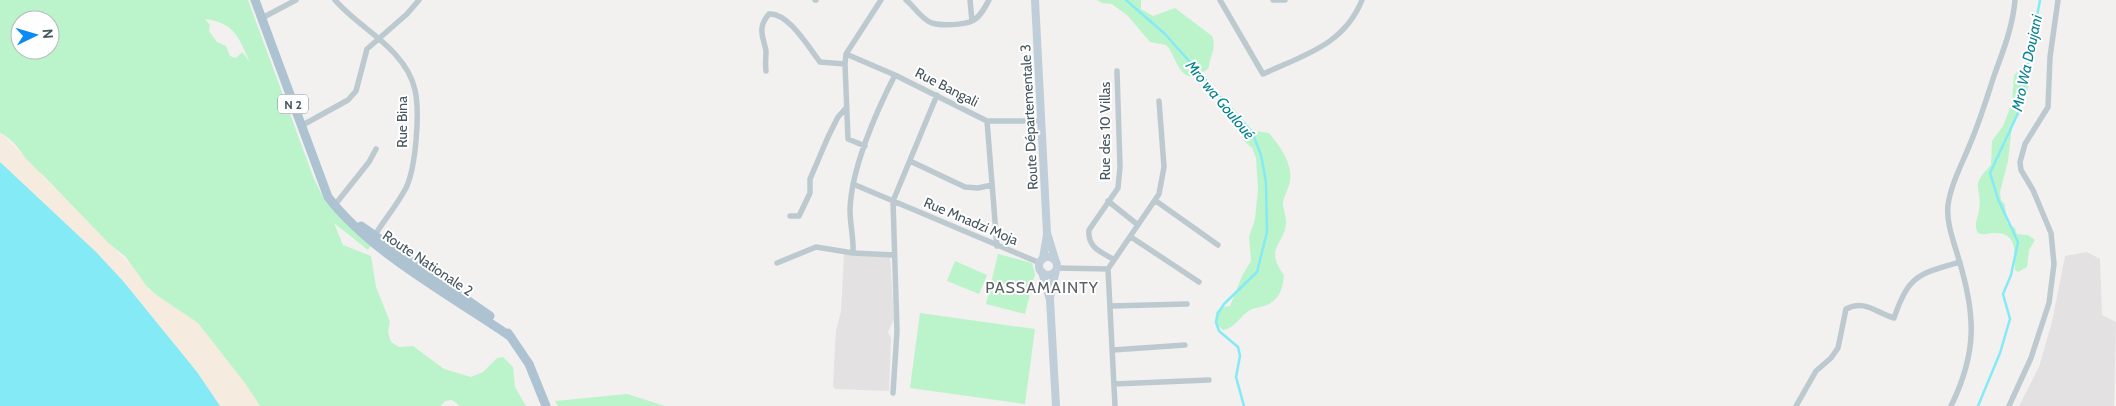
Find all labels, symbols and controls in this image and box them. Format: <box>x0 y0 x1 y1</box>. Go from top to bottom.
north arrow <box>10 10 60 60</box>
water label: Mro Wa Doujani <box>2008 13 2046 114</box>
text: N <box>39 28 57 40</box>
street label: Route Départementale 3 <box>1016 44 1042 190</box>
water label: Mro wa Gouloué <box>1181 56 1258 143</box>
street label: Rue Bangali <box>912 63 982 111</box>
street label: Rue des 10 Villas <box>1096 82 1114 180</box>
road number: N 2 <box>278 95 308 114</box>
street label: Rue Bina <box>393 96 411 148</box>
street label: Rue Mnadzi Moja <box>921 193 1021 249</box>
street label: Route Nationale 2 <box>379 226 477 300</box>
district label: PASSAMAINTY <box>985 278 1099 297</box>

